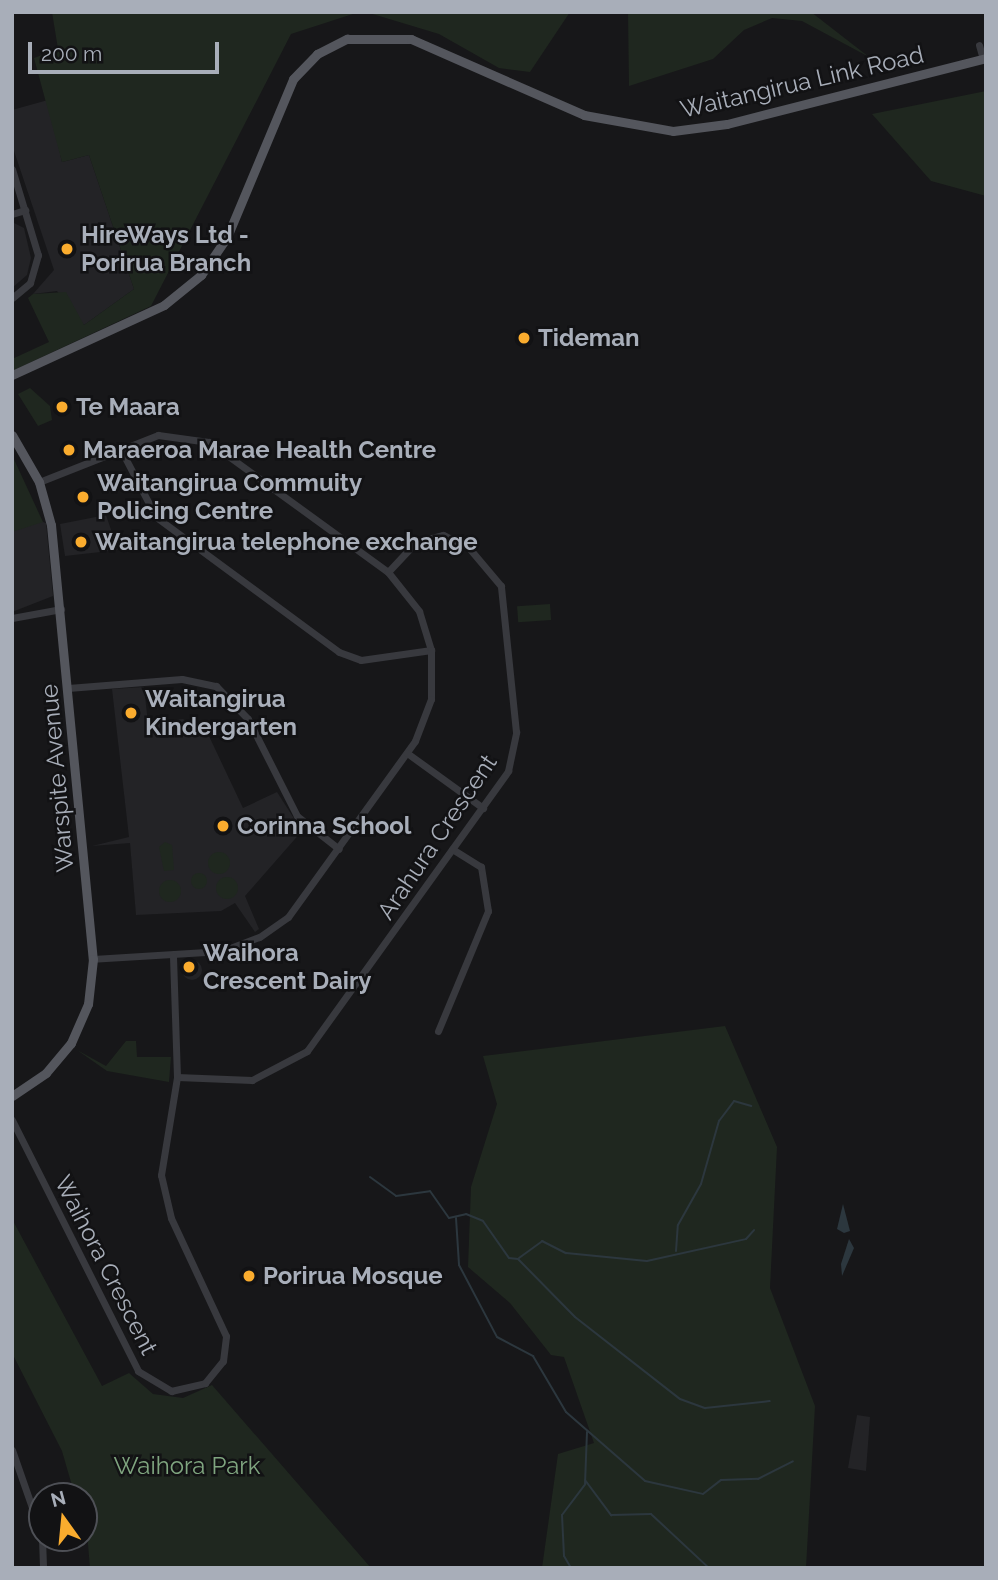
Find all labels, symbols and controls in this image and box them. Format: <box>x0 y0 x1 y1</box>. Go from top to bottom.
scale bar <box>32 28 222 72</box>
street label: Waitangirua Link Road <box>678 40 926 124</box>
text: 200 m <box>41 41 102 66</box>
place label: HireWays Ltd - Porirua Branch <box>81 221 251 277</box>
marker: HireWays Ltd - Porirua Branch <box>59 241 75 257</box>
place label: Tideman <box>538 324 639 352</box>
marker: Tideman <box>516 330 532 346</box>
place label: Te Maara <box>76 393 180 421</box>
marker: Te Maara <box>54 399 70 415</box>
place label: Maraeroa Marae Health Centre <box>83 436 436 464</box>
marker: Maraeroa Marae Health Centre <box>61 442 77 458</box>
place label: Waitangirua Commuity Policing Centre <box>97 469 362 525</box>
marker: Waitangirua Commuity Policing Centre <box>75 489 91 505</box>
place label: Waitangirua telephone exchange <box>95 528 478 556</box>
marker: Waitangirua telephone exchange <box>73 534 89 550</box>
street label: Warspite Avenue <box>34 682 80 874</box>
place label: Waitangirua Kindergarten <box>145 685 297 741</box>
marker: Waitangirua Kindergarten <box>123 705 139 721</box>
street label: Arahura Crescent <box>371 749 503 925</box>
place label: Corinna School <box>237 812 411 840</box>
marker: Corinna School <box>215 818 231 834</box>
place label: Waihora Crescent Dairy <box>203 939 371 995</box>
marker: Waihora Crescent Dairy <box>181 959 197 975</box>
street label: Waihora Crescent <box>48 1171 164 1359</box>
place label: Porirua Mosque <box>263 1262 443 1290</box>
marker: Porirua Mosque <box>241 1268 257 1284</box>
park label: Waihora Park <box>113 1452 261 1480</box>
north arrow <box>28 1482 98 1552</box>
text: N <box>48 1486 68 1511</box>

